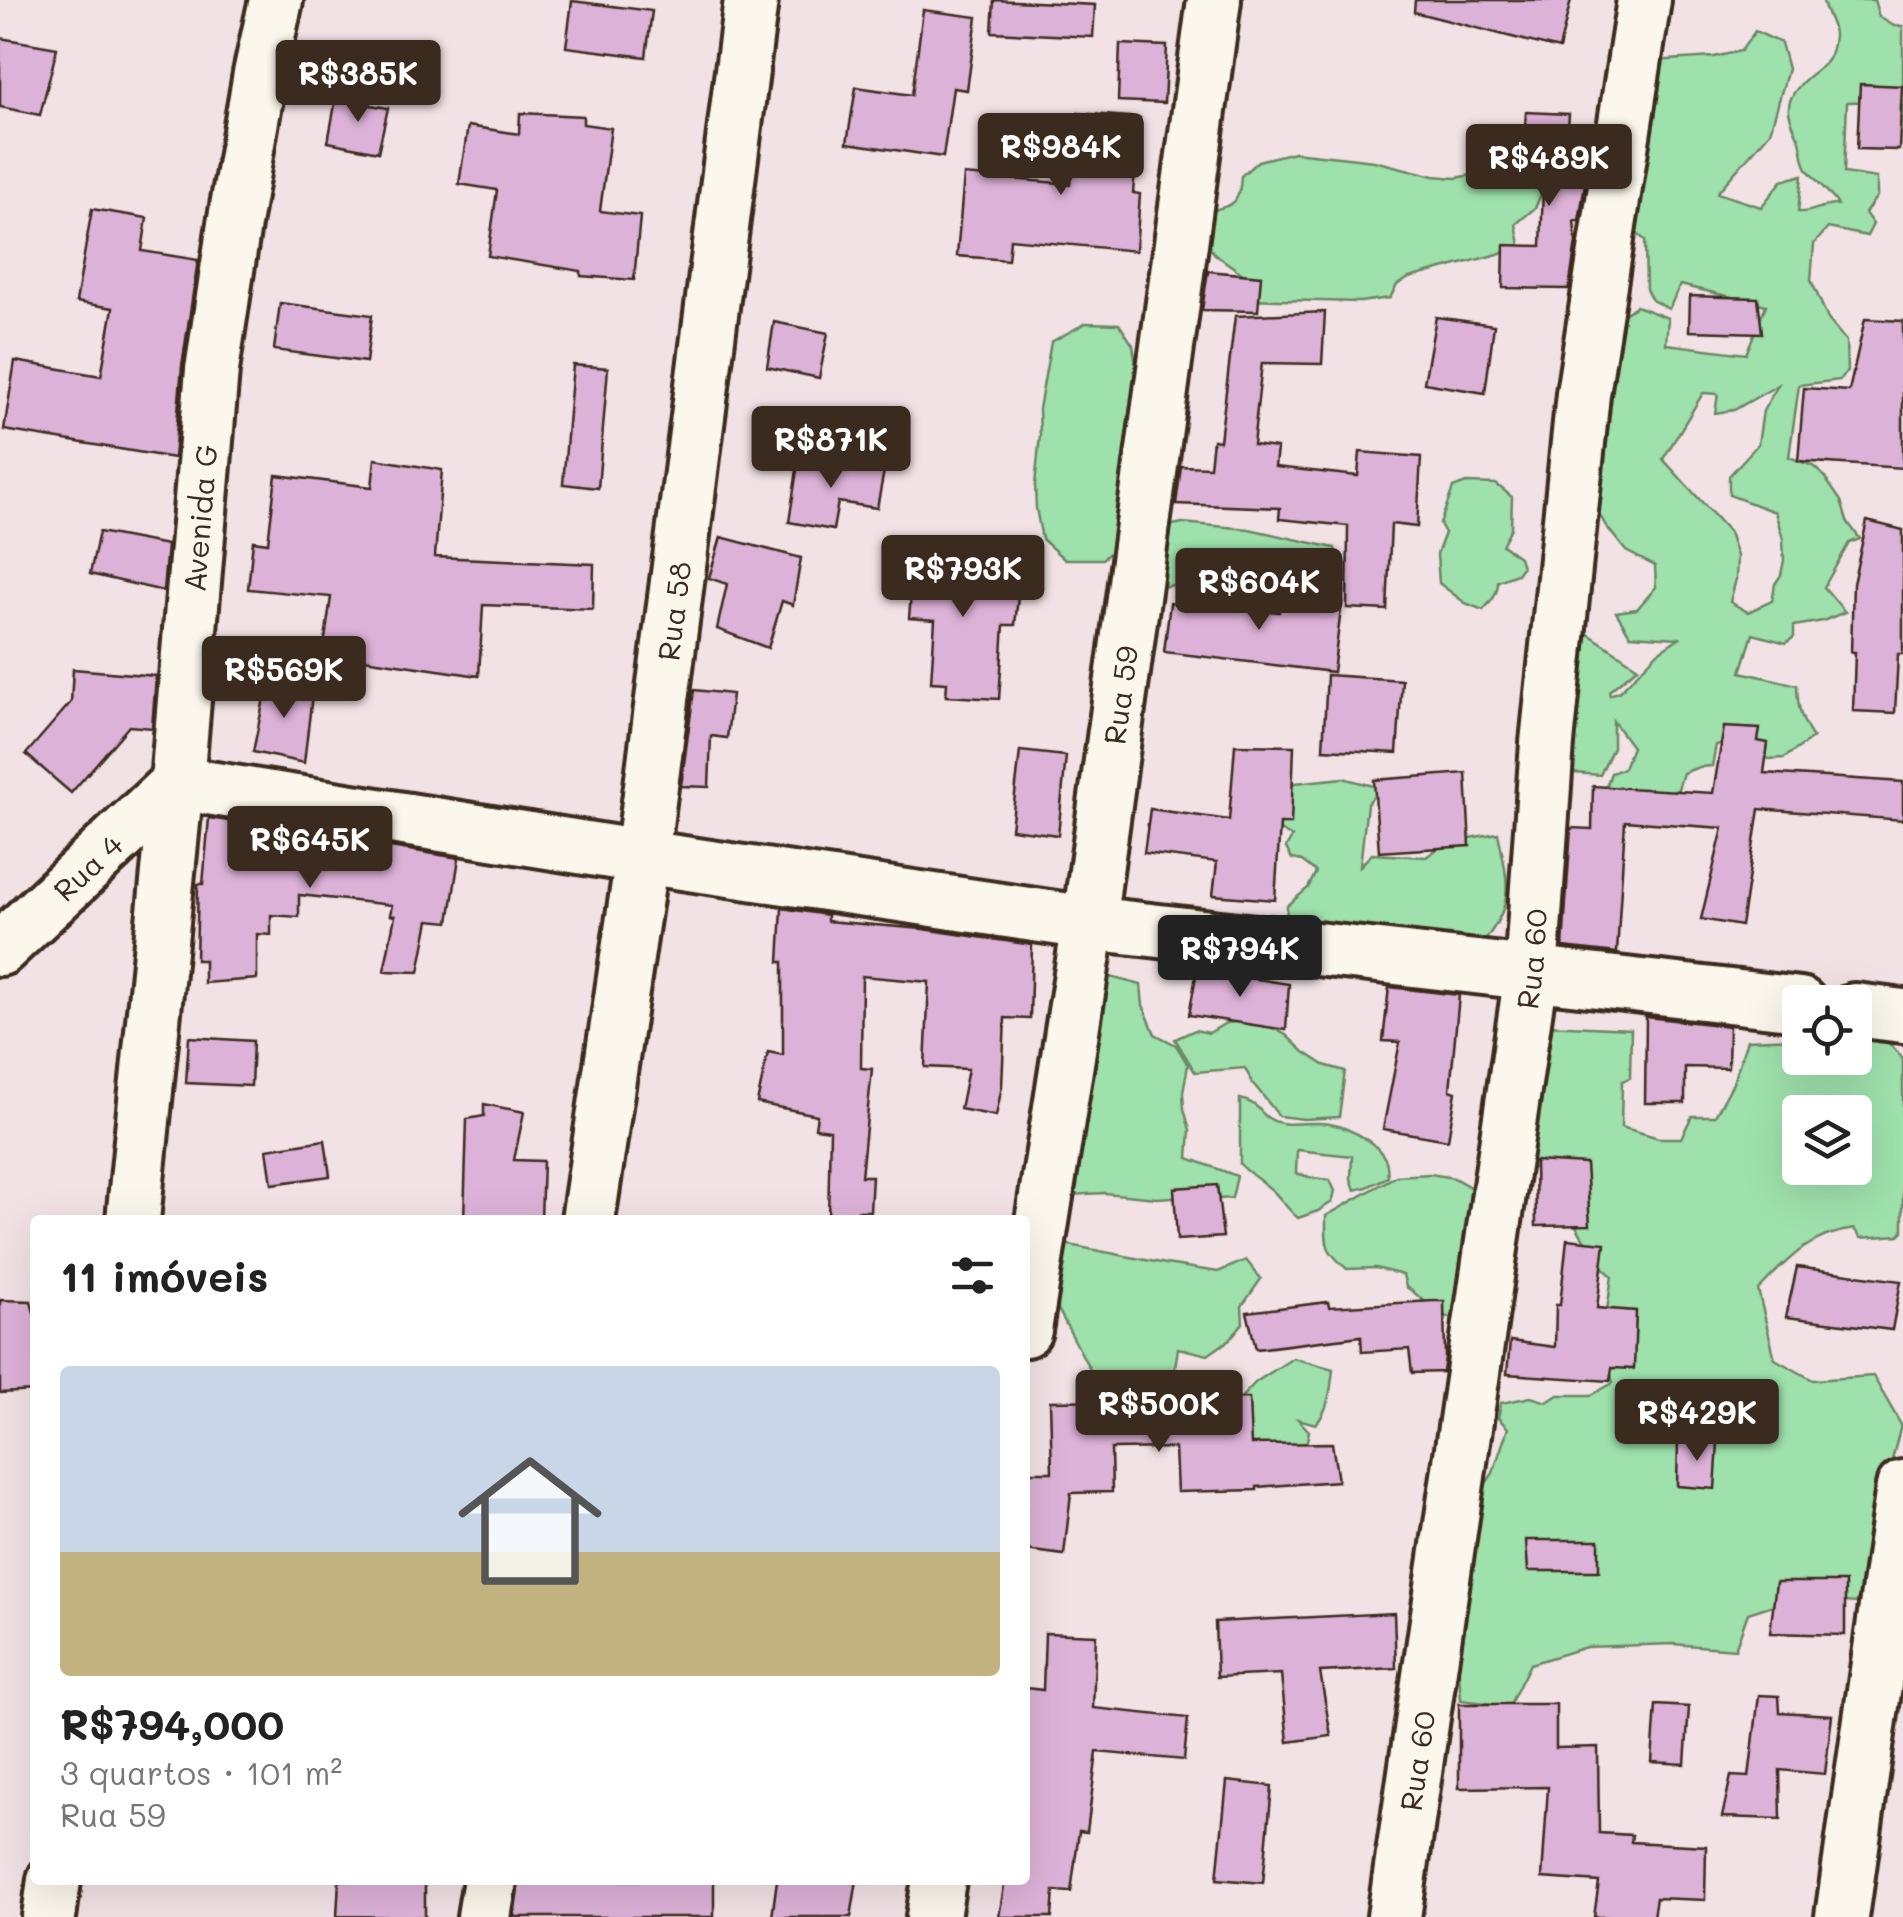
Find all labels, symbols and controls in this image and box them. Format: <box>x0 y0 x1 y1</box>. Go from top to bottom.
pin: R$385K <box>277 40 439 125</box>
text: R$385K <box>298 51 418 93</box>
pin: R$984K <box>980 113 1142 198</box>
text: R$984K <box>1000 124 1122 166</box>
pin: R$489K <box>1468 124 1630 209</box>
text: R$489K <box>1488 135 1610 177</box>
pin: R$871K <box>750 406 912 491</box>
text: R$871K <box>774 417 888 459</box>
street label: Avenida G <box>173 443 226 593</box>
pin: R$793K <box>882 535 1044 620</box>
text: R$793K <box>903 546 1023 588</box>
pin: R$604K <box>1178 548 1340 633</box>
street label: Rua 58 <box>647 559 699 663</box>
text: R$604K <box>1197 559 1321 601</box>
pin: R$569K <box>203 636 365 721</box>
street label: Rua 59 <box>1093 643 1146 747</box>
text: R$569K <box>224 647 344 689</box>
pin: R$645K <box>229 806 391 891</box>
text: R$645K <box>249 817 371 859</box>
street label: Rua 4 <box>44 824 131 909</box>
street label: Rua 60 <box>1506 907 1555 1012</box>
pin: R$794K <box>1159 915 1321 1000</box>
text: R$794K <box>1180 926 1300 968</box>
map controls <box>1782 985 1872 1185</box>
button: locate <box>1782 985 1872 1075</box>
button: layers <box>1782 1095 1872 1185</box>
text: 11 imóveis <box>60 1248 269 1303</box>
icon: filters <box>945 1248 1000 1303</box>
pin: R$500K <box>1078 1370 1240 1455</box>
pin: R$429K <box>1616 1379 1778 1464</box>
text: R$500K <box>1098 1381 1220 1423</box>
text: R$429K <box>1637 1390 1757 1432</box>
icon: home <box>440 1431 620 1611</box>
text: R$794,000 <box>60 1696 284 1751</box>
street label: Rua 60 <box>1390 1708 1444 1813</box>
text: 3 quartos · 101 m² <box>60 1751 342 1793</box>
text: Rua 59 <box>60 1793 166 1835</box>

